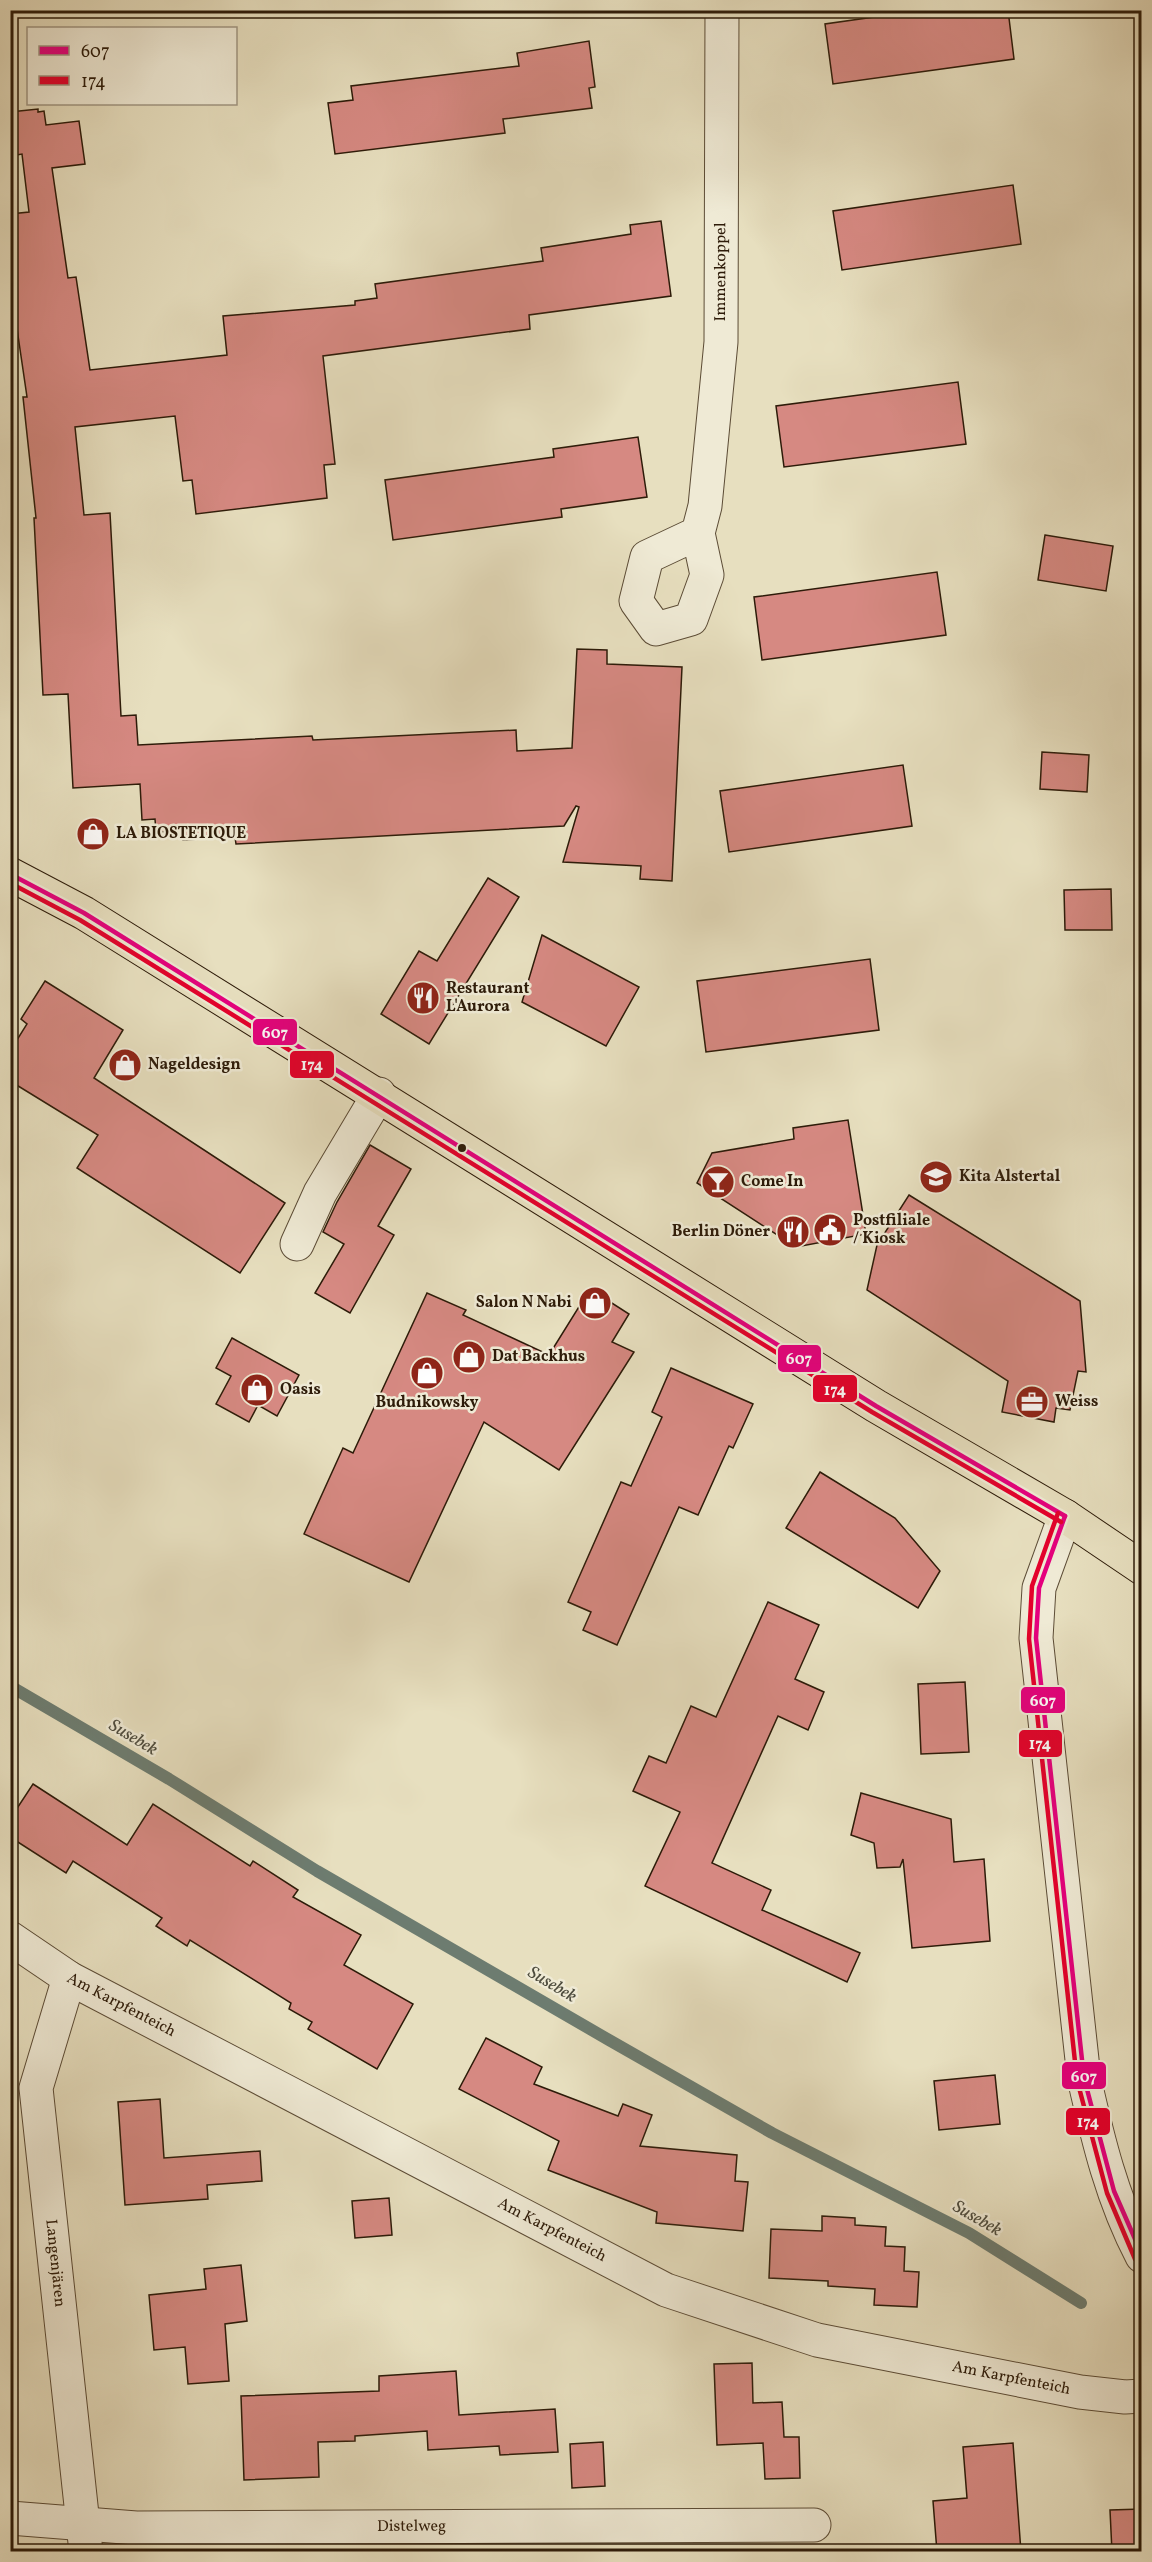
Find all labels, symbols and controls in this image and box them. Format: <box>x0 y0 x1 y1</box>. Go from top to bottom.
legend <box>27 27 237 105</box>
text: 607 <box>81 40 110 65</box>
text: 174 <box>81 70 106 95</box>
street label: Immenkoppel <box>710 222 732 321</box>
shop icon: LA BIOSTETIQUE <box>75 816 111 852</box>
place label: LA BIOSTETIQUE <box>116 823 246 845</box>
place label: Restaurant L'Aurora <box>446 978 530 1018</box>
restaurant icon: Restaurant L'Aurora <box>405 980 441 1016</box>
line badge: 607 <box>252 1018 298 1046</box>
text: 607 <box>262 1023 288 1045</box>
shop icon: Nageldesign <box>107 1047 143 1083</box>
line badge: 174 <box>289 1050 335 1079</box>
place label: Nageldesign <box>148 1054 241 1076</box>
text: 174 <box>301 1055 324 1077</box>
unlabelled marker <box>456 1142 468 1154</box>
school or university icon: Kita Alstertal <box>918 1159 954 1195</box>
bar icon: Come In <box>700 1164 736 1200</box>
place label: Kita Alstertal <box>959 1166 1061 1188</box>
place label: Come In <box>741 1171 804 1193</box>
place label: Postfiliale / Kiosk <box>853 1210 930 1250</box>
public building icon: Postfiliale / Kiosk <box>812 1212 848 1248</box>
restaurant icon: Berlin Döner <box>775 1214 811 1250</box>
place label: Berlin Döner <box>672 1221 770 1243</box>
shop icon: Salon N Nabi <box>577 1285 613 1321</box>
place label: Salon N Nabi <box>476 1292 572 1314</box>
shop icon: Dat Backhus <box>451 1339 487 1375</box>
line badge: 607 <box>777 1344 822 1373</box>
place label: Dat Backhus <box>492 1346 585 1368</box>
text: 607 <box>786 1349 812 1371</box>
shop icon: Budnikowsky <box>409 1355 445 1391</box>
shop icon: Oasis <box>239 1372 275 1408</box>
line badge: 174 <box>812 1374 858 1403</box>
place label: Oasis <box>280 1379 321 1401</box>
text: 174 <box>824 1380 847 1402</box>
office icon: Weiss <box>1014 1384 1050 1420</box>
place label: Weiss <box>1055 1391 1098 1413</box>
place label: Budnikowsky <box>375 1392 479 1414</box>
line badge: 607 <box>1020 1686 1066 1714</box>
text: 607 <box>1030 1691 1056 1713</box>
water label: Susebek <box>104 1714 162 1762</box>
line badge: 174 <box>1018 1729 1063 1758</box>
text: 174 <box>1029 1734 1052 1756</box>
water label: Susebek <box>523 1961 581 2009</box>
street label: Am Karpfenteich <box>63 1968 179 2043</box>
line badge: 607 <box>1061 2061 1107 2090</box>
text: 607 <box>1071 2067 1097 2089</box>
line badge: 174 <box>1065 2107 1111 2136</box>
text: 174 <box>1077 2112 1100 2134</box>
street label: Am Karpfenteich <box>493 2193 610 2268</box>
water label: Susebek <box>948 2195 1006 2243</box>
street label: Langenjären <box>39 2218 71 2308</box>
street label: Am Karpfenteich <box>950 2356 1072 2401</box>
street label: Distelweg <box>377 2516 446 2538</box>

